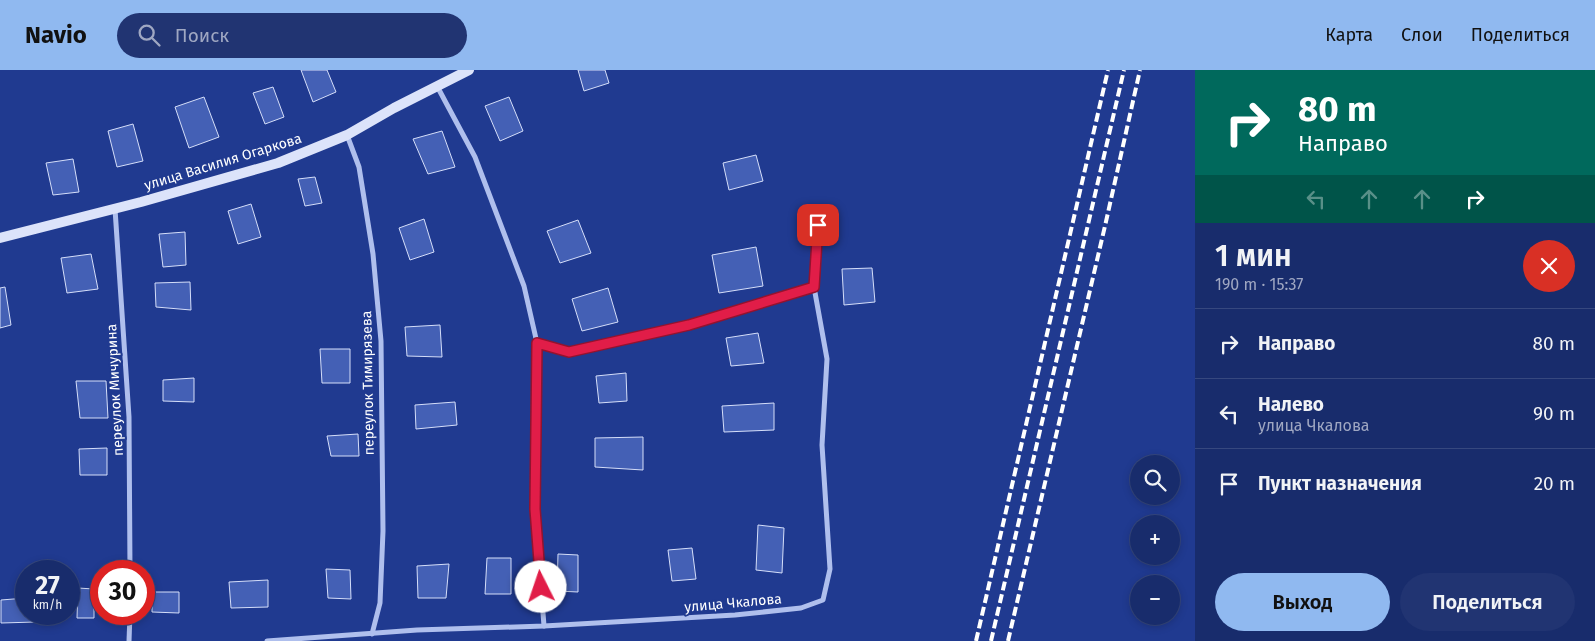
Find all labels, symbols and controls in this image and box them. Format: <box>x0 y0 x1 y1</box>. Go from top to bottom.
search box <box>117 13 467 58</box>
text: Navio <box>25 21 87 49</box>
icon: search <box>135 21 163 49</box>
text: Поиск <box>175 24 229 47</box>
text: Карта <box>1325 24 1373 46</box>
text: Слои <box>1401 24 1443 46</box>
text: Поделиться <box>1471 24 1570 46</box>
text: 80 m <box>1298 88 1377 130</box>
icon: right <box>1215 90 1280 155</box>
street label: улица Василия Огаркова <box>142 130 304 194</box>
text: Направо <box>1298 130 1388 157</box>
icon: left <box>1302 185 1330 213</box>
icon: ahead <box>1355 185 1383 213</box>
icon: ahead <box>1408 185 1436 213</box>
icon: right <box>1461 185 1489 213</box>
pin <box>797 204 839 246</box>
icon: arrive <box>804 211 832 239</box>
text: 1 мин <box>1215 238 1292 274</box>
button: close <box>1523 240 1575 292</box>
text: 190 m · 15:37 <box>1215 275 1303 294</box>
street label: переулок Тимирязева <box>358 311 378 455</box>
street label: переулок Мичурина <box>103 324 127 456</box>
icon: right <box>1215 330 1243 358</box>
text: Направо <box>1258 332 1335 355</box>
text: 80 m <box>1533 332 1575 355</box>
text: Налево <box>1258 393 1324 416</box>
icon: left <box>1215 400 1243 428</box>
text: 90 m <box>1533 402 1575 425</box>
text: улица Чкалова <box>1258 416 1370 435</box>
map controls <box>1130 455 1180 625</box>
button: search <box>1130 455 1180 505</box>
icon: arrive <box>1215 470 1243 498</box>
text: Пункт назначения <box>1258 472 1422 495</box>
text: 20 m <box>1534 472 1575 495</box>
button: + <box>1130 515 1180 565</box>
speed limit sign: 30 <box>90 560 155 625</box>
position arrow <box>514 560 566 612</box>
text: 27 <box>35 571 60 601</box>
button: Выход <box>1215 573 1390 631</box>
button: Поделиться <box>1400 573 1575 631</box>
button: − <box>1130 575 1180 625</box>
street label: улица Чкалова <box>684 590 782 616</box>
text: km/h <box>33 598 62 612</box>

